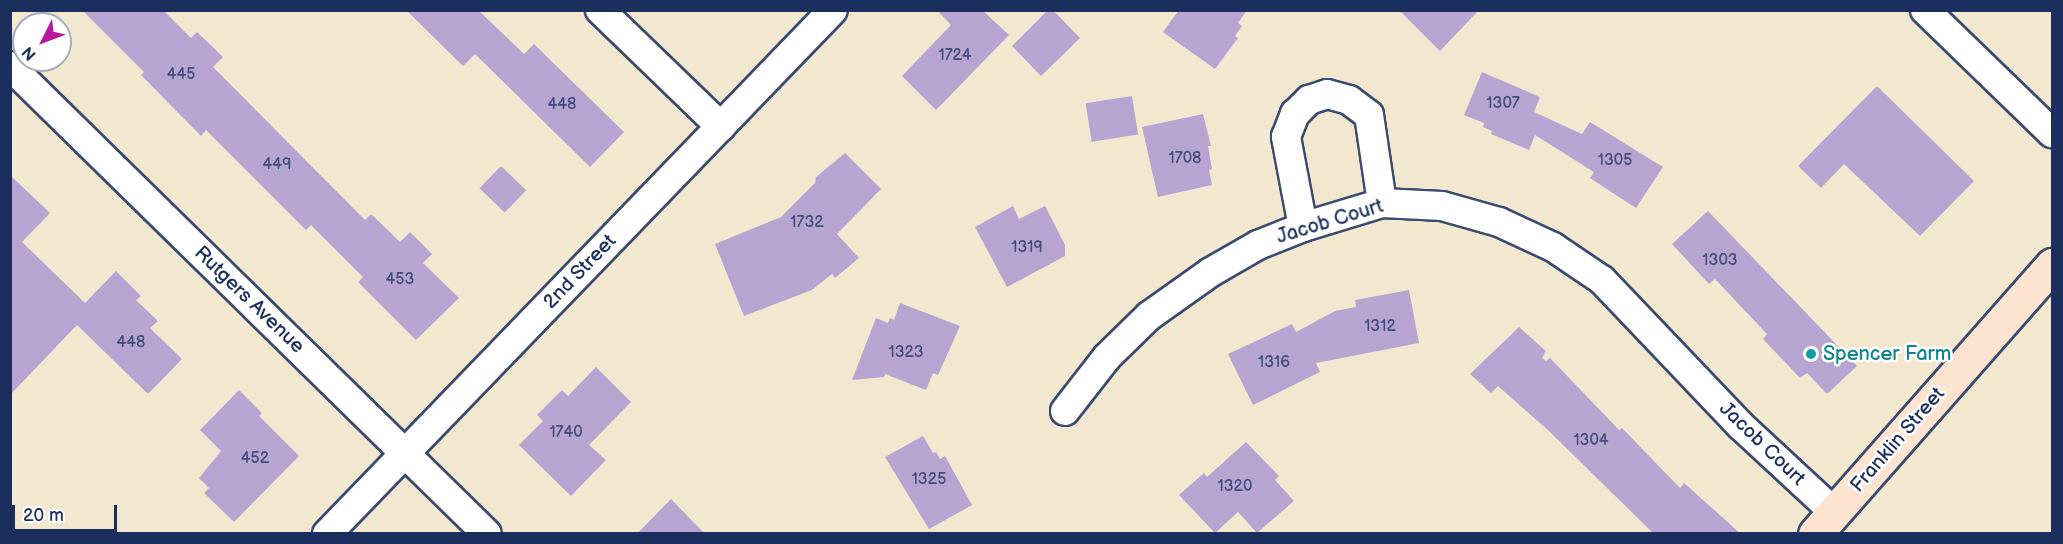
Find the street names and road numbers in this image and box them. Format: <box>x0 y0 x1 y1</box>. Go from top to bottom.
street label: Jacob Court <box>1274 194 1386 250</box>
street label: 2nd Street <box>538 230 622 314</box>
street label: Rutgers Avenue <box>189 241 309 359</box>
street label: Franklin Street <box>1846 382 1950 498</box>
street label: Jacob Court <box>1714 397 1810 491</box>

